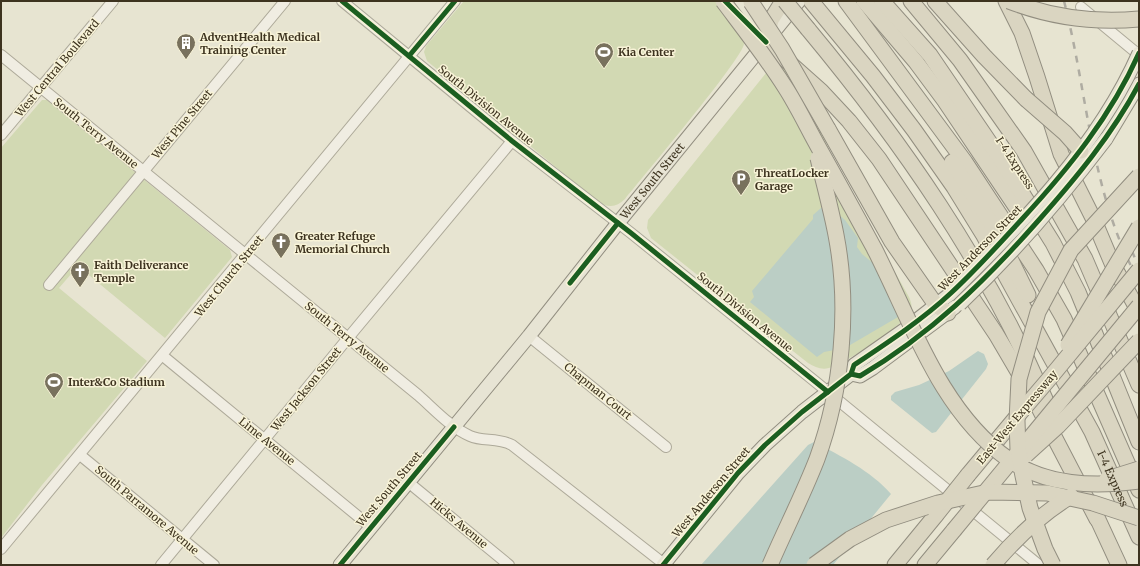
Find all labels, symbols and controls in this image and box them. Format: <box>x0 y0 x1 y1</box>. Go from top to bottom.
street label: West Central Boulevard <box>11 16 102 120</box>
place label: AdventHealth Medical Training Center <box>199 30 321 57</box>
building icon: AdventHealth Medical Training Center <box>175 32 197 60</box>
sports icon: Kia Center <box>593 41 615 69</box>
place label: Kia Center <box>618 45 674 59</box>
street label: South Division Avenue <box>435 62 537 148</box>
street label: West Pine Street <box>148 86 216 162</box>
street label: South Terry Avenue <box>51 95 141 172</box>
street label: I-4 Express <box>993 134 1037 192</box>
street label: West South Street <box>616 140 688 223</box>
place label: ThreatLocker Garage <box>755 166 829 193</box>
parking icon: ThreatLocker Garage <box>730 168 752 196</box>
street label: West Anderson Street <box>935 202 1025 295</box>
place label: Greater Refuge Memorial Church <box>295 229 391 256</box>
church icon: Greater Refuge Memorial Church <box>270 231 292 259</box>
street label: West Church Street <box>191 232 267 320</box>
place label: Faith Deliverance Temple <box>94 258 188 285</box>
church icon: Faith Deliverance Temple <box>69 260 91 288</box>
street label: South Division Avenue <box>694 269 796 355</box>
street label: South Terry Avenue <box>302 299 392 376</box>
street label: West Jackson Street <box>267 344 345 435</box>
street label: Chapman Court <box>561 359 635 423</box>
street label: East-West Expressway <box>974 367 1061 467</box>
sports icon: Inter&Co Stadium <box>43 371 65 399</box>
place label: Inter&Co Stadium <box>68 375 165 389</box>
street label: Lime Avenue <box>236 414 298 468</box>
street label: West Anderson Street <box>668 443 753 541</box>
street label: West South Street <box>353 448 425 530</box>
street label: I-4 Express <box>1094 448 1132 509</box>
street label: South Parramore Avenue <box>92 462 202 558</box>
street label: Hicks Avenue <box>427 495 491 551</box>

